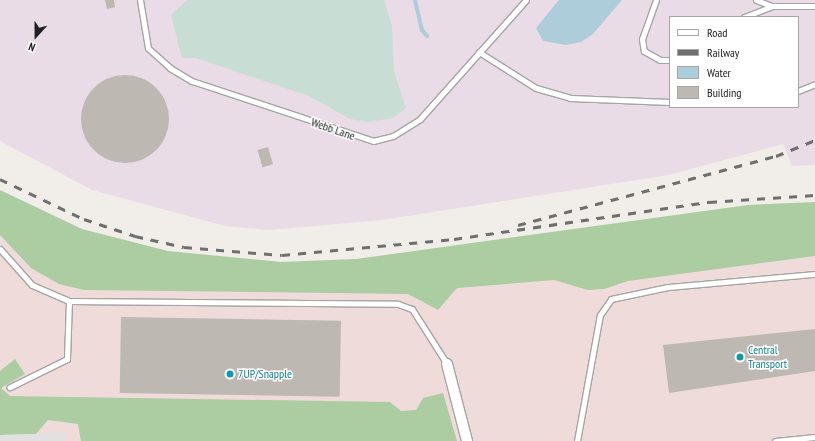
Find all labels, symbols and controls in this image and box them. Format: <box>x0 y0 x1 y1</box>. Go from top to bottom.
north arrow <box>16 16 56 56</box>
legend <box>669 16 799 108</box>
text: Road <box>707 25 727 40</box>
text: N <box>26 40 37 55</box>
text: Railway <box>707 45 739 60</box>
text: Water <box>707 65 731 80</box>
text: Building <box>707 85 742 100</box>
street label: Webb Lane <box>309 115 357 143</box>
place label: Central Transport <box>748 343 787 371</box>
marker: Central Transport <box>735 352 745 362</box>
place label: 7UP/Snapple <box>238 367 292 381</box>
marker: 7UP/Snapple <box>225 369 235 379</box>

